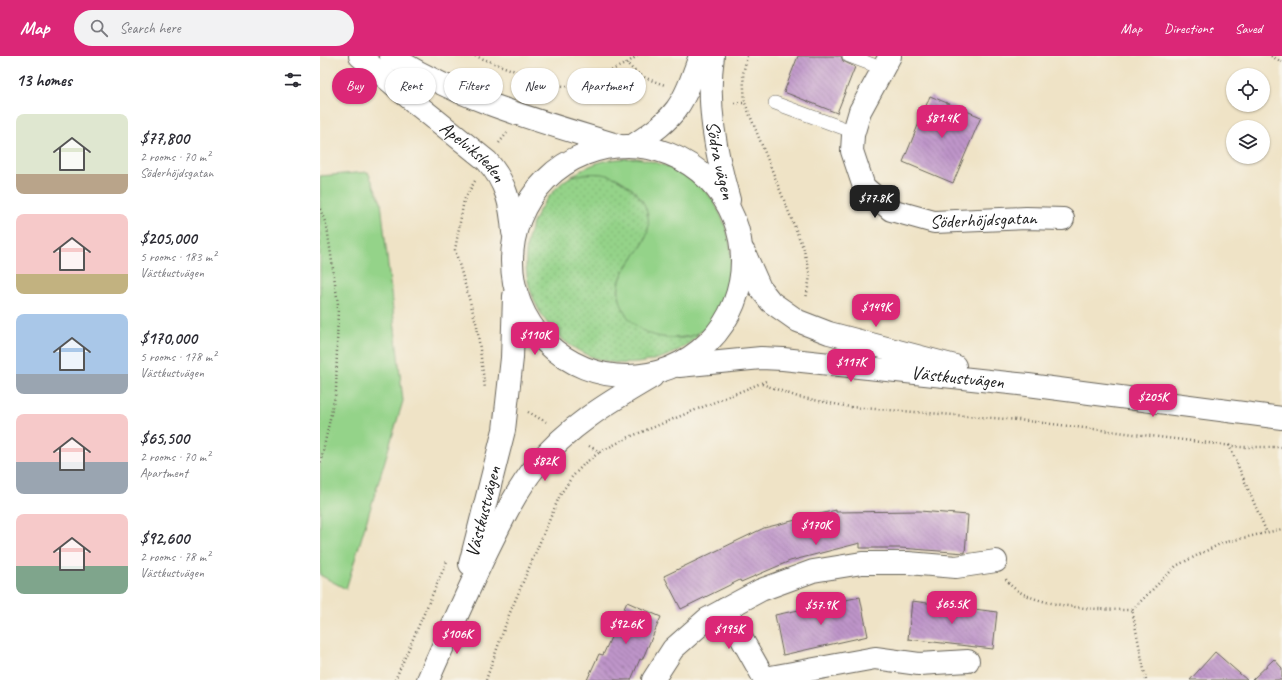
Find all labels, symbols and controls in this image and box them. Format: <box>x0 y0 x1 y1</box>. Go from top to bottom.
search box <box>74 10 354 46</box>
text: Map <box>20 16 50 40</box>
icon: search <box>88 17 110 39</box>
text: Search here <box>120 19 181 38</box>
text: Map <box>1121 20 1142 37</box>
text: Directions <box>1164 20 1213 37</box>
text: Saved <box>1235 20 1262 37</box>
chip: Buy <box>332 68 377 104</box>
chip: Rent <box>385 68 436 104</box>
chip: Filters <box>444 68 503 104</box>
chip: New <box>511 68 559 104</box>
chip: Apartment <box>567 68 646 104</box>
map controls <box>1226 68 1270 164</box>
button: locate <box>1226 68 1270 112</box>
icon: filters <box>282 69 304 91</box>
text: 13 homes <box>16 70 72 91</box>
pin: $81.4K <box>909 105 975 139</box>
text: $81.4K <box>926 110 958 126</box>
street label: Apelviksleden <box>435 116 511 187</box>
street label: Södra vägen <box>701 120 740 202</box>
button: layers <box>1226 120 1270 164</box>
text: $77,800 <box>140 128 189 149</box>
icon: home <box>48 130 96 178</box>
text: 2 rooms · 70 m² <box>140 149 210 165</box>
text: Söderhöjdsgatan <box>140 165 213 181</box>
pin: $77.8K <box>842 185 908 219</box>
text: $77.8K <box>859 190 891 206</box>
street label: Söderhöjdsgatan <box>929 206 1039 234</box>
text: $205,000 <box>140 228 197 249</box>
icon: home <box>48 230 96 278</box>
text: 5 rooms · 183 m² <box>140 249 216 265</box>
text: Västkustvägen <box>140 265 204 281</box>
pin: $149K <box>848 294 904 328</box>
text: $149K <box>861 299 891 315</box>
pin: $110K <box>507 322 563 356</box>
text: $110K <box>520 327 550 343</box>
text: $170,000 <box>140 328 197 349</box>
icon: home <box>48 330 96 378</box>
text: 5 rooms · 178 m² <box>140 349 216 365</box>
pin: $117K <box>823 349 879 383</box>
text: $117K <box>836 354 866 370</box>
street label: Västkustvägen <box>910 361 1006 394</box>
text: Västkustvägen <box>140 365 204 381</box>
pin: $205K <box>1125 384 1181 418</box>
text: $205K <box>1138 389 1168 405</box>
text: $65,500 <box>140 428 189 449</box>
icon: home <box>48 430 96 478</box>
pin: $82K <box>521 448 569 482</box>
text: 2 rooms · 70 m² <box>140 449 210 465</box>
text: $82K <box>533 453 557 469</box>
street label: Västkustvägen <box>460 463 506 560</box>
text: Apartment <box>140 465 188 481</box>
pin: $170K <box>788 512 844 546</box>
text: $170K <box>801 517 831 533</box>
text: $92,600 <box>140 528 189 549</box>
icon: home <box>48 530 96 578</box>
text: 2 rooms · 78 m² <box>140 549 210 565</box>
text: Västkustvägen <box>140 565 204 581</box>
pin: $65.5K <box>919 591 985 625</box>
pin: $57.9K <box>788 592 854 626</box>
text: $65.5K <box>936 596 968 612</box>
text: $57.9K <box>805 597 837 613</box>
pin: $92.6K <box>593 611 659 645</box>
text: $92.6K <box>610 616 642 632</box>
pin: $195K <box>701 616 757 650</box>
pin: $106K <box>429 621 485 655</box>
text: $195K <box>714 621 744 637</box>
text: $106K <box>442 626 472 642</box>

